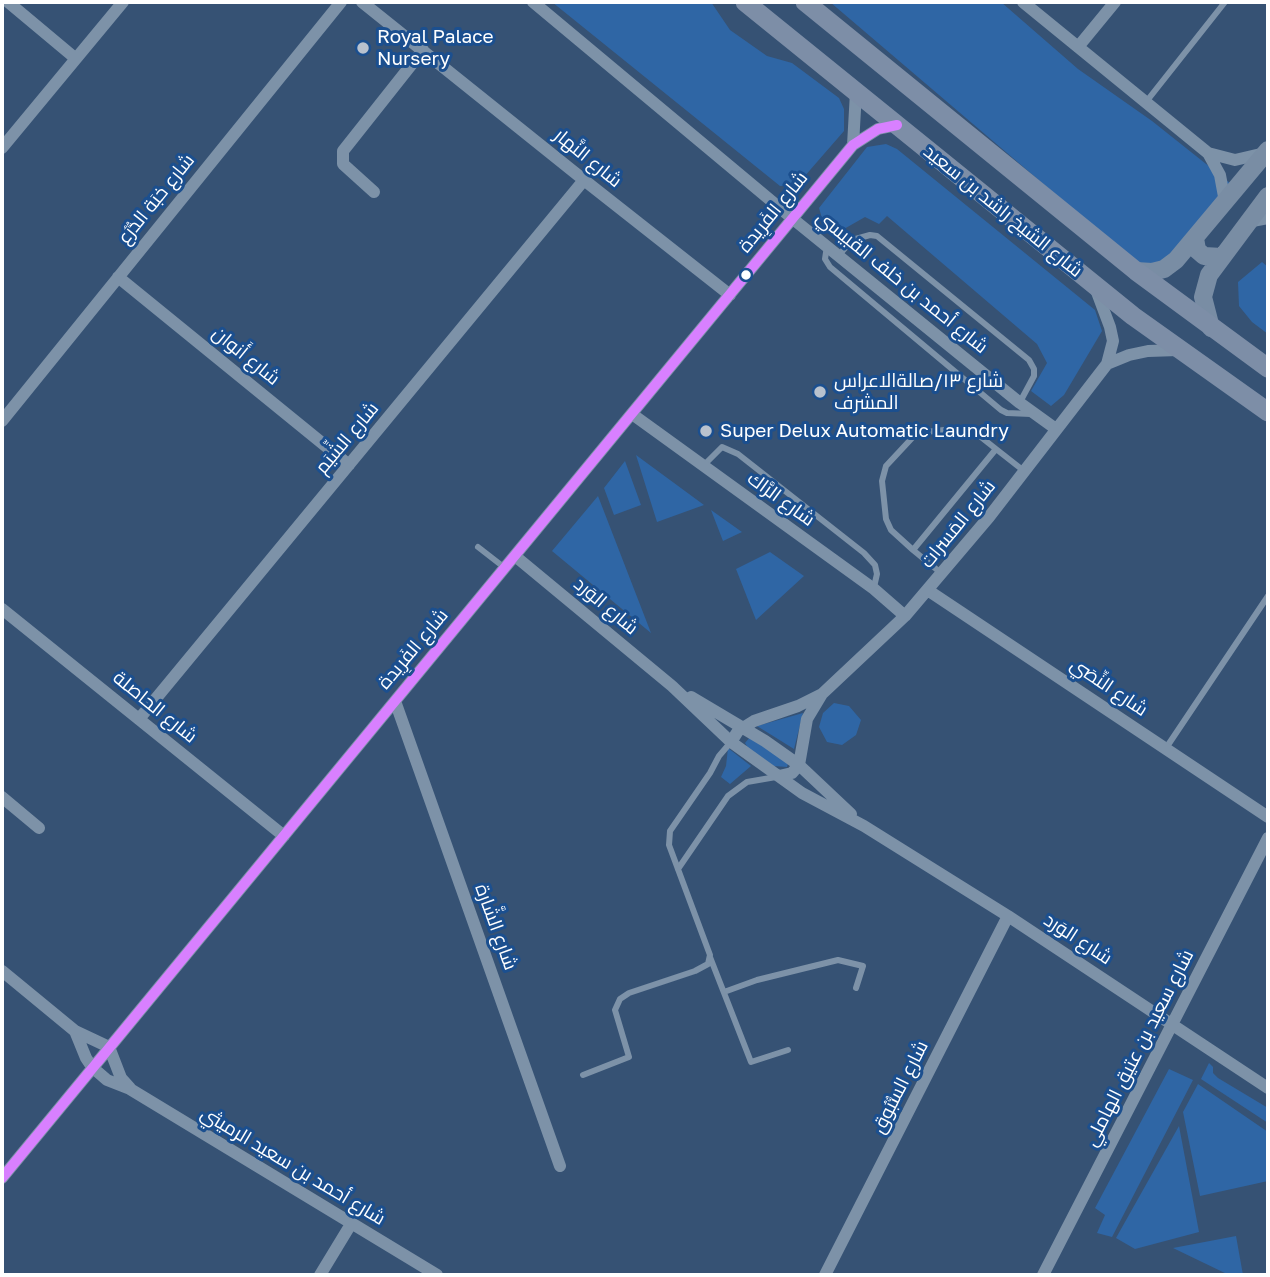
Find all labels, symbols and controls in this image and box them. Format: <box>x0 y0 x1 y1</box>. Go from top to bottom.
place label: Royal Palace Nursery <box>377 26 494 70</box>
marker: Royal Palace Nursery <box>355 40 371 56</box>
street label: شارع النَّهار <box>550 124 626 192</box>
street label: شارع الشيخ راشد بن سعيد <box>919 140 1087 282</box>
street label: شارع خبَة الدُّرُع <box>113 149 199 249</box>
street label: شارع الفَرِيدة <box>733 167 813 257</box>
street label: شارع أحمد بن خلف القبيسي <box>812 206 992 358</box>
unlabelled marker <box>739 268 753 282</box>
street label: شارع أَنوان <box>208 322 284 390</box>
place label: شارع ١٣/صالةالاعراس المشرف <box>834 370 1003 414</box>
marker: شارع ١٣/صالةالاعراس المشرف <box>812 384 828 400</box>
street label: شارع الشِّيَم <box>311 398 383 478</box>
place label: Super Delux Automatic Laundry <box>720 420 1009 442</box>
marker: Super Delux Automatic Laundry <box>698 423 714 439</box>
street label: شارع الرَّاك <box>743 467 819 531</box>
street label: شارع المَسرات <box>916 475 1000 573</box>
street label: شارع الوَرد <box>569 573 643 639</box>
street label: شارع الفَرِيدة <box>373 604 453 694</box>
street label: شارع النِّصَي <box>1066 653 1152 721</box>
street label: شارع الحاصلة <box>108 666 202 748</box>
street label: شارع الشَّارة <box>470 881 522 973</box>
street label: شارع الوَرد <box>1039 908 1117 970</box>
street label: شارع سعيد بن عتيق الهاملي <box>1079 946 1199 1150</box>
street label: شارع السُّبُوق <box>867 1037 933 1137</box>
street label: شارع أحمد بن سعيد الرميثي <box>197 1102 389 1230</box>

